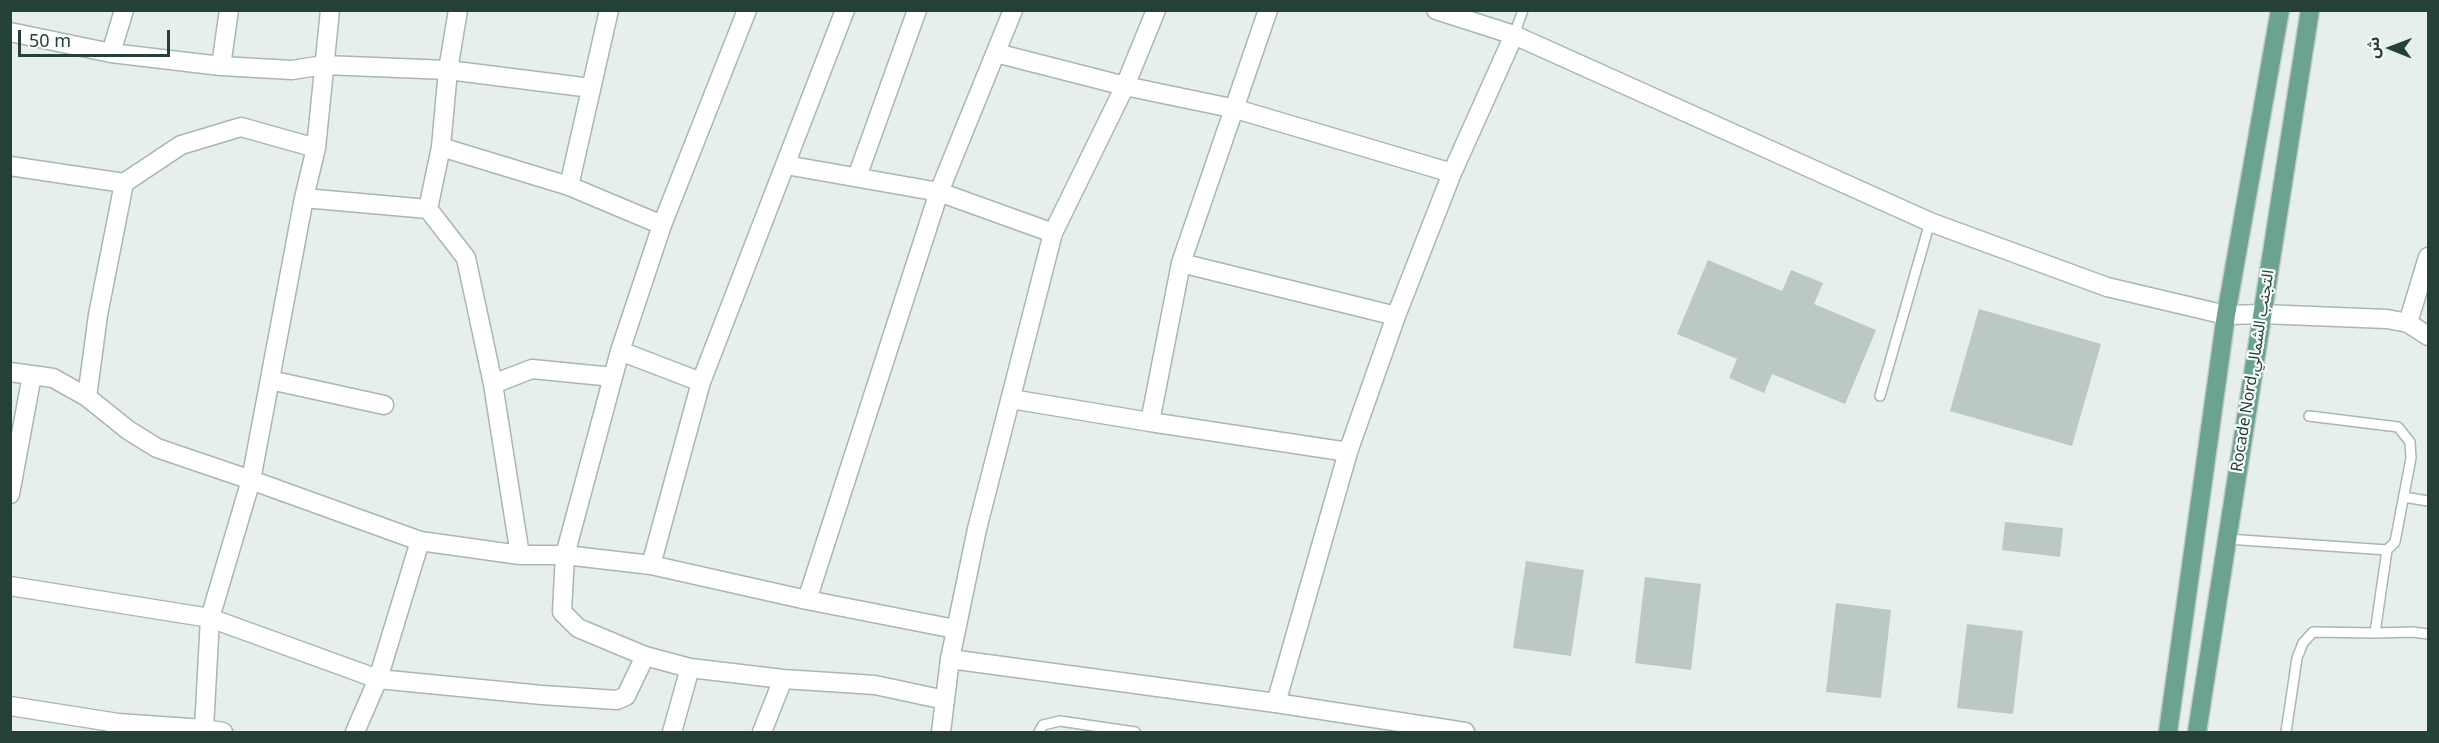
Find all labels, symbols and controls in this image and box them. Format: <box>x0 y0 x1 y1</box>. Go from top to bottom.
scale bar <box>21 18 172 56</box>
north arrow <box>2361 18 2421 78</box>
text: 50 m <box>29 28 71 52</box>
text: ش <box>2362 37 2384 59</box>
street label: Rocade Nord,التجنب الشمالي <box>2228 269 2278 473</box>

